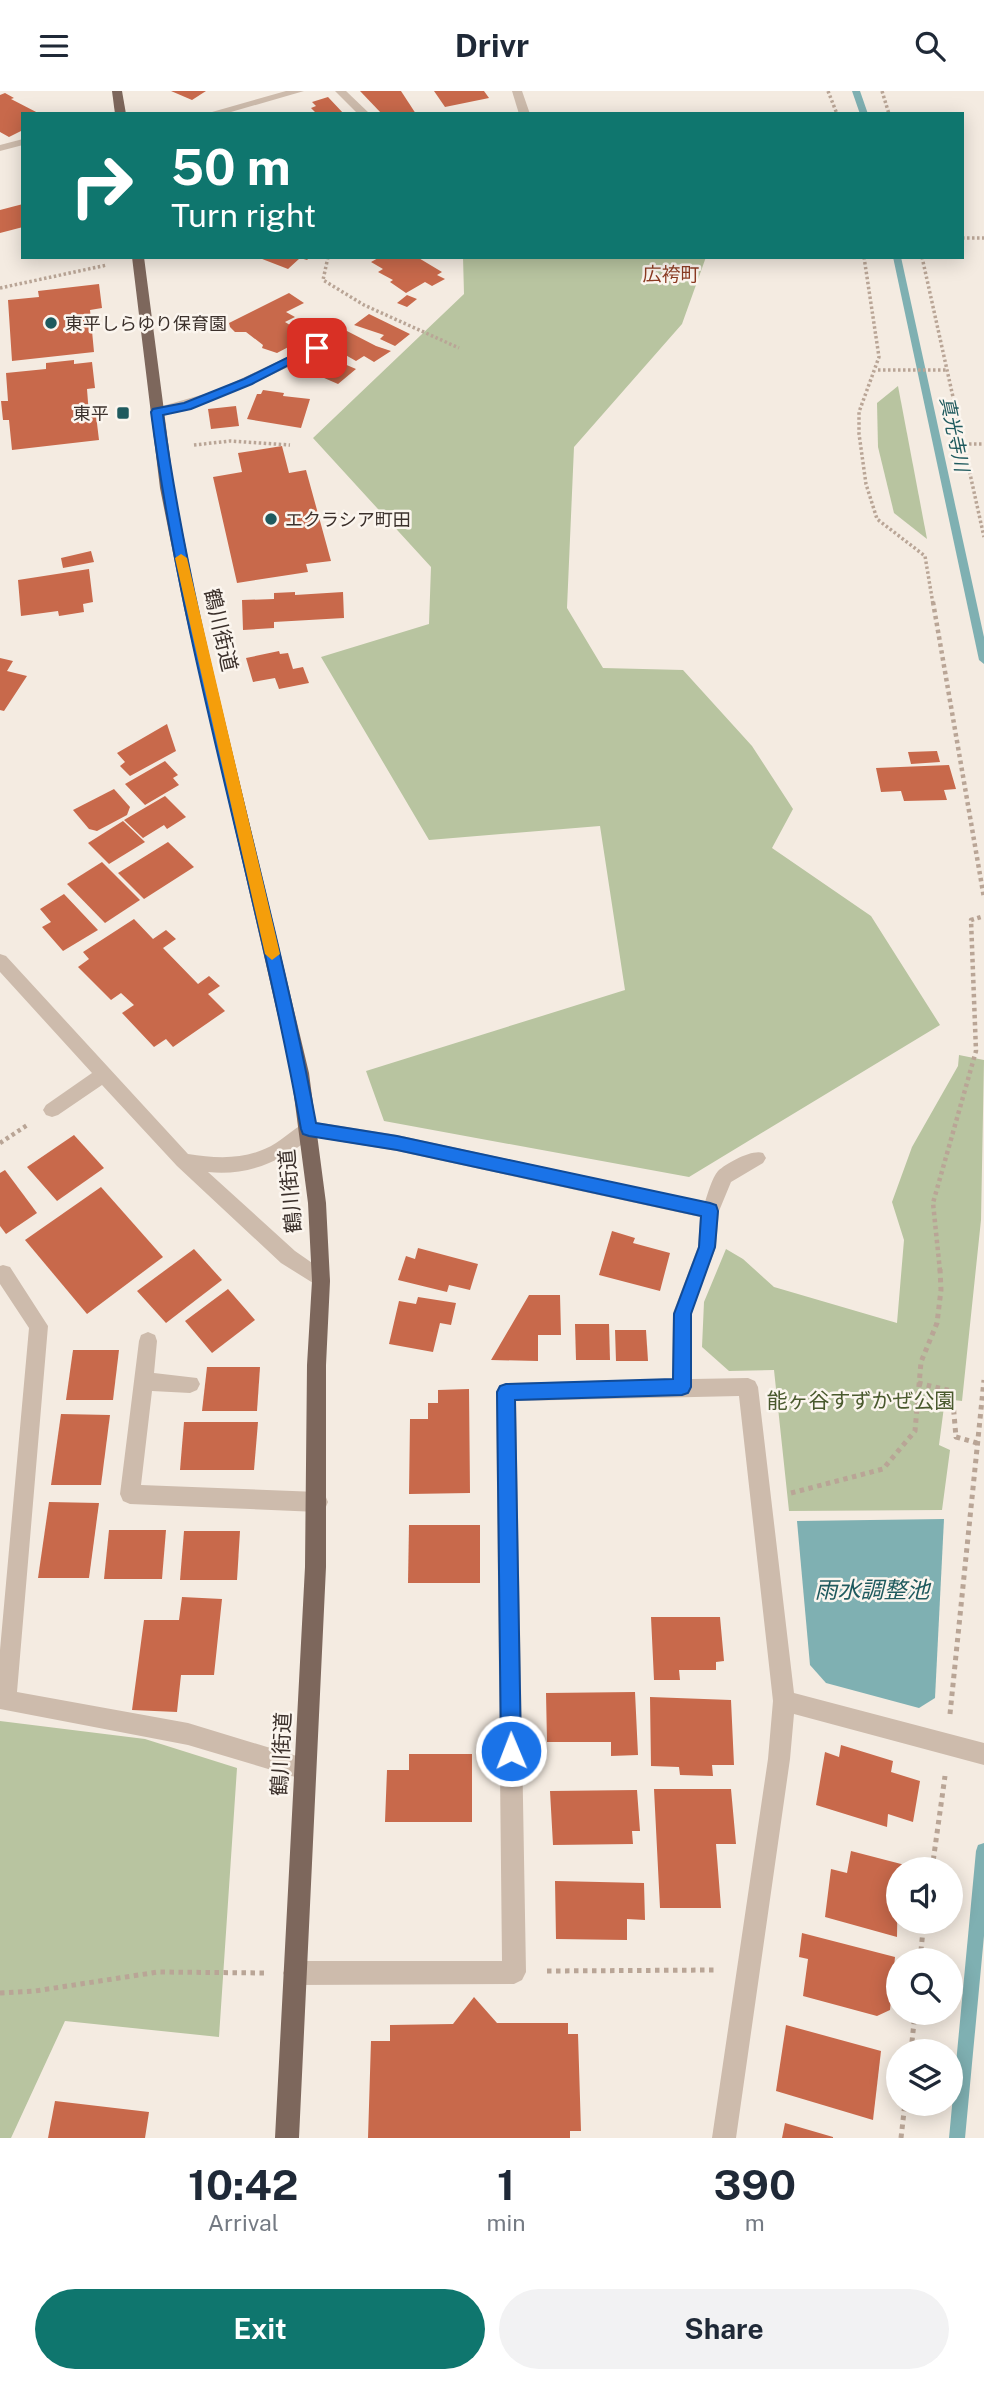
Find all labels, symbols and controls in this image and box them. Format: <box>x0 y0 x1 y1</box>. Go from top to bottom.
icon: menu <box>35 27 73 65</box>
text: Drivr <box>455 27 529 64</box>
icon: search <box>911 27 949 65</box>
text: 50 m <box>171 138 291 196</box>
icon: right <box>56 140 147 231</box>
text: Turn right <box>171 197 316 234</box>
district label: 広袴町 <box>642 263 700 285</box>
place label: 東平しらゆり保育園 <box>65 313 227 334</box>
marker: 東平しらゆり保育園 <box>43 315 59 331</box>
pin <box>287 318 347 378</box>
icon: arrive <box>298 329 336 367</box>
water label: 真光寺川 <box>936 395 974 475</box>
place label: 東平 <box>73 403 109 424</box>
marker: 東平 <box>115 405 131 421</box>
place label: エクラシア町田 <box>285 509 411 530</box>
marker: エクラシア町田 <box>263 511 279 527</box>
street label: 鶴川街道 <box>199 586 243 674</box>
street label: 鶴川街道 <box>274 1148 306 1234</box>
park label: 能ヶ谷すずかぜ公園 <box>767 1388 956 1413</box>
water label: 雨水調整池 <box>815 1576 932 1603</box>
street label: 鶴川街道 <box>266 1711 296 1797</box>
position arrow <box>474 1714 548 1788</box>
map controls <box>886 1857 963 2116</box>
button: sound <box>886 1857 963 1934</box>
button: search <box>886 1948 963 2025</box>
button: layers <box>886 2039 963 2116</box>
text: 10:42 <box>188 2160 298 2209</box>
text: 1 <box>497 2160 515 2209</box>
text: 390 <box>714 2160 796 2209</box>
text: Arrival <box>208 2209 279 2236</box>
text: min <box>487 2209 526 2236</box>
text: m <box>745 2209 765 2236</box>
button: Exit <box>35 2289 485 2369</box>
button: Share <box>499 2289 949 2369</box>

